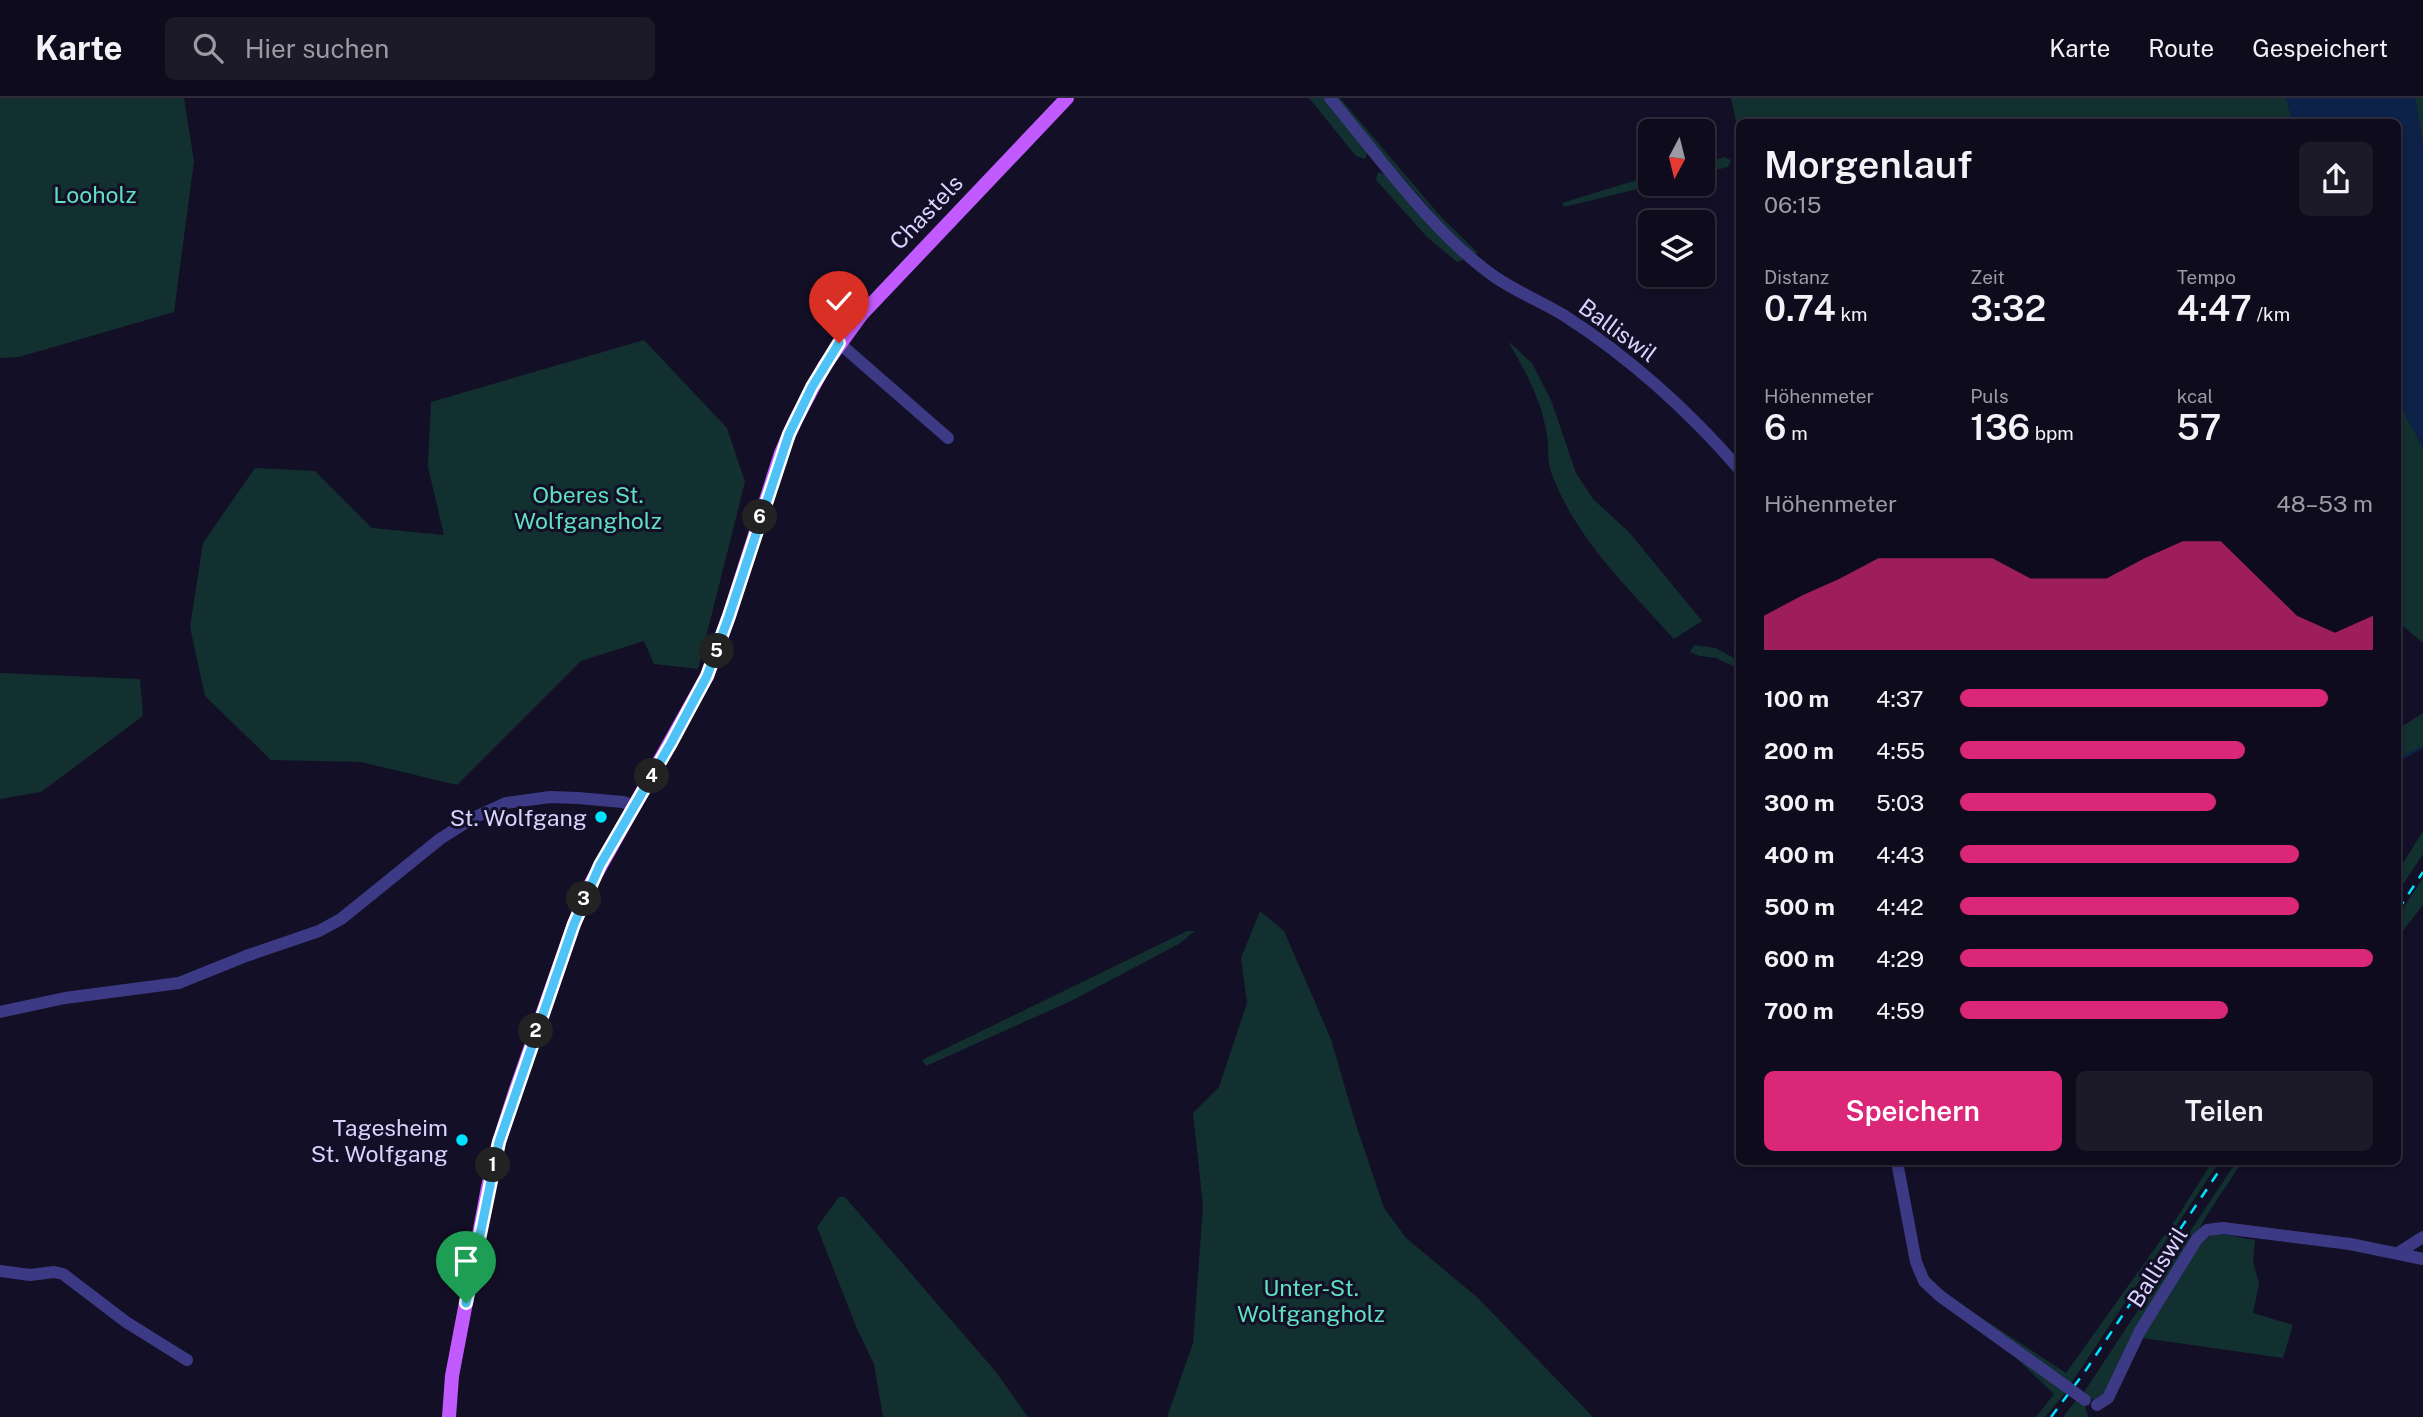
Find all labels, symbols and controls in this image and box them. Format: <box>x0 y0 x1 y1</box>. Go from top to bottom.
search box <box>165 17 655 80</box>
text: Karte <box>35 29 123 67</box>
icon: search <box>189 29 227 67</box>
text: Hier suchen <box>245 33 389 64</box>
text: Karte <box>2049 34 2110 62</box>
text: Route <box>2148 34 2214 62</box>
text: Gespeichert <box>2252 34 2388 62</box>
north arrow <box>1638 119 1715 196</box>
map controls <box>1638 119 1715 287</box>
text: Morgenlauf <box>1764 142 1972 187</box>
button: share <box>2299 142 2373 216</box>
street label: Chastels <box>884 169 968 255</box>
park label: Looholz <box>53 181 137 208</box>
text: 06:15 <box>1764 191 1822 218</box>
button: layers <box>1638 210 1715 287</box>
text: Distanz <box>1764 266 1829 288</box>
text: Zeit <box>1970 266 2005 288</box>
text: Tempo <box>2177 266 2236 288</box>
pin <box>809 271 869 343</box>
icon: check <box>820 282 858 320</box>
text: 0.74 <box>1764 288 1836 329</box>
text: 3:32 <box>1970 288 2046 329</box>
text: 4:47 <box>2177 288 2252 329</box>
street label: Balliswil <box>1574 293 1662 367</box>
text: km <box>1836 303 1868 325</box>
text: /km <box>2252 303 2290 325</box>
text: Höhenmeter <box>1764 385 1874 407</box>
text: Puls <box>1970 385 2009 407</box>
text: kcal <box>2177 385 2213 407</box>
text: 6 <box>1764 407 1787 448</box>
text: 136 <box>1970 407 2030 448</box>
text: 57 <box>2177 407 2221 448</box>
text: m <box>1787 422 1808 444</box>
text: bpm <box>2030 422 2074 444</box>
park label: Oberes St. Wolfgangholz <box>514 481 662 534</box>
text: Höhenmeter <box>1764 490 1897 517</box>
text: 48–53 m <box>2276 490 2373 517</box>
pin: 6 <box>742 500 778 534</box>
text: 6 <box>753 505 766 527</box>
pin: 5 <box>700 634 734 668</box>
text: 5 <box>710 639 723 661</box>
text: 100 m <box>1764 685 1829 712</box>
text: 4:37 <box>1876 685 1924 712</box>
text: 200 m <box>1764 737 1834 764</box>
text: 4:55 <box>1876 737 1925 764</box>
pin: 4 <box>634 758 670 794</box>
text: 4 <box>645 764 658 786</box>
text: 300 m <box>1764 789 1835 816</box>
text: 5:03 <box>1876 789 1924 816</box>
place label: St. Wolfgang <box>450 804 587 831</box>
marker: St. Wolfgang <box>593 809 609 825</box>
text: 400 m <box>1764 841 1834 868</box>
text: 4:43 <box>1876 841 1924 868</box>
pin: 3 <box>566 882 602 916</box>
text: 3 <box>577 887 590 909</box>
text: 500 m <box>1764 893 1835 920</box>
text: 4:42 <box>1876 893 1924 920</box>
text: 600 m <box>1764 945 1834 972</box>
text: 4:29 <box>1876 945 1924 972</box>
text: 700 m <box>1764 997 1834 1024</box>
text: 4:59 <box>1876 997 1925 1024</box>
pin: 2 <box>518 1014 554 1048</box>
text: 2 <box>529 1019 542 1041</box>
button: Speichern <box>1764 1071 2062 1151</box>
button: Teilen <box>2076 1071 2373 1151</box>
place label: Tagesheim St. Wolfgang <box>311 1114 448 1167</box>
marker: Tagesheim St. Wolfgang <box>454 1132 470 1148</box>
pin: 1 <box>476 1148 510 1182</box>
text: 1 <box>488 1153 497 1175</box>
street label: Balliswil <box>2121 1222 2193 1312</box>
pin <box>436 1231 496 1303</box>
icon: arrive <box>447 1242 485 1280</box>
park label: Unter-St. Wolfgangholz <box>1237 1274 1385 1327</box>

